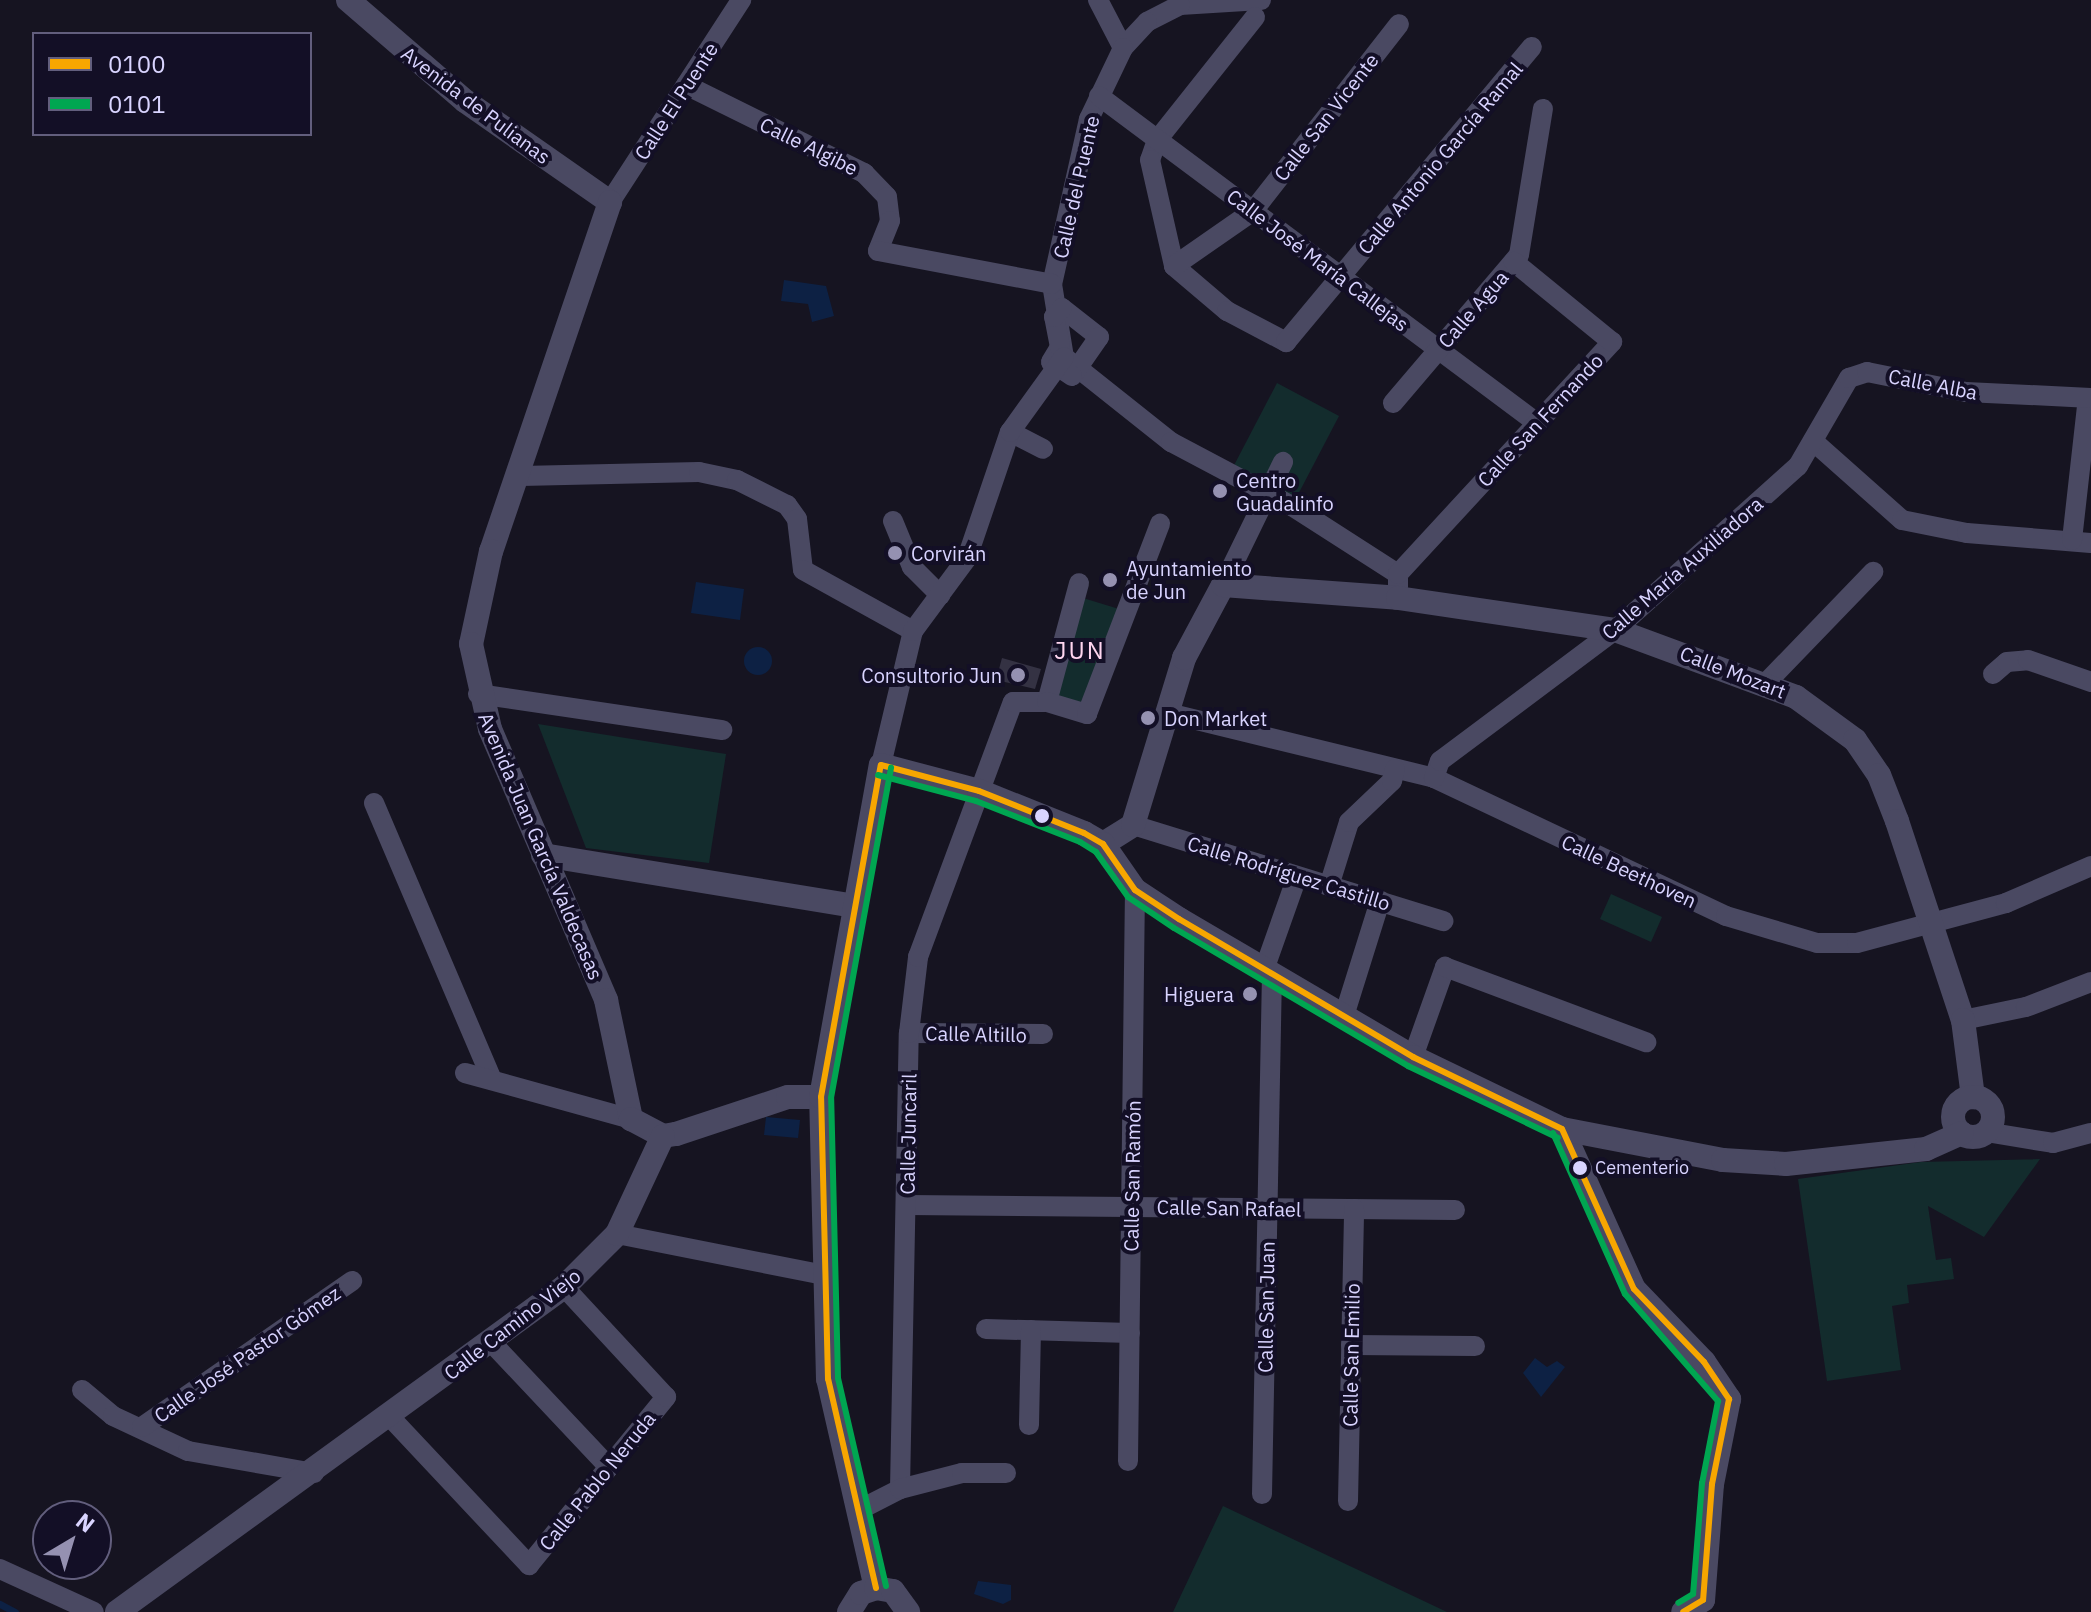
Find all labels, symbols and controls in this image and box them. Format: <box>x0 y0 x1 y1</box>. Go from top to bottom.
legend <box>32 32 312 136</box>
street label: Calle El Puente <box>629 38 723 164</box>
street label: Avenida de Pulianas <box>397 41 555 169</box>
text: 0100 <box>108 48 166 80</box>
street label: Calle San Vicente <box>1269 48 1383 186</box>
street label: Calle Antonio García Ramal <box>1353 57 1527 259</box>
text: 0101 <box>108 88 166 120</box>
street label: Calle Algibe <box>756 112 862 180</box>
street label: Calle del Puente <box>1048 113 1104 261</box>
street label: Calle José María Callejas <box>1222 184 1414 336</box>
street label: Calle Agua <box>1433 265 1513 353</box>
street label: Calle San Fernando <box>1472 348 1608 492</box>
street label: Calle Alba <box>1886 364 1980 404</box>
place label: Centro Guadalinfo <box>1236 468 1334 515</box>
marker: Centro Guadalinfo <box>1211 482 1229 500</box>
street label: Calle María Auxiliadora <box>1597 492 1767 644</box>
place label: Corvirán <box>911 541 986 565</box>
marker: Corvirán <box>886 544 904 562</box>
place label: Ayuntamiento de Jun <box>1126 556 1252 603</box>
marker: Ayuntamiento de Jun <box>1101 571 1119 589</box>
district label: JUN <box>1054 637 1106 665</box>
street label: Calle Mozart <box>1677 641 1789 703</box>
place label: Consultorio Jun <box>861 663 1002 687</box>
marker: Consultorio Jun <box>1009 666 1027 684</box>
place label: Don Market <box>1164 706 1267 730</box>
street label: Avenida Juan García Valdecasas <box>474 709 608 983</box>
marker: Don Market <box>1139 709 1157 727</box>
unlabelled marker <box>1034 808 1050 824</box>
street label: Calle Beethoven <box>1558 829 1700 913</box>
street label: Calle Rodríguez Castillo <box>1185 831 1393 915</box>
place label: Higuera <box>1164 982 1234 1006</box>
marker: Higuera <box>1241 985 1259 1003</box>
street label: Calle Altillo <box>925 1021 1027 1047</box>
street label: Calle Juncaril <box>895 1073 921 1195</box>
street label: Calle San Ramón <box>1119 1100 1145 1252</box>
place label: Cementerio <box>1595 1157 1689 1179</box>
marker: Cementerio <box>1572 1160 1588 1176</box>
street label: Calle San Rafael <box>1156 1195 1302 1221</box>
street label: Calle San Juan <box>1253 1241 1279 1373</box>
street label: Calle Camino Viejo <box>439 1263 585 1385</box>
street label: Calle José Pastor Gómez <box>149 1281 345 1427</box>
street label: Calle San Emilio <box>1338 1283 1364 1427</box>
street label: Calle Pablo Neruda <box>534 1407 660 1555</box>
north arrow <box>32 1500 112 1580</box>
text: N <box>71 1506 101 1539</box>

